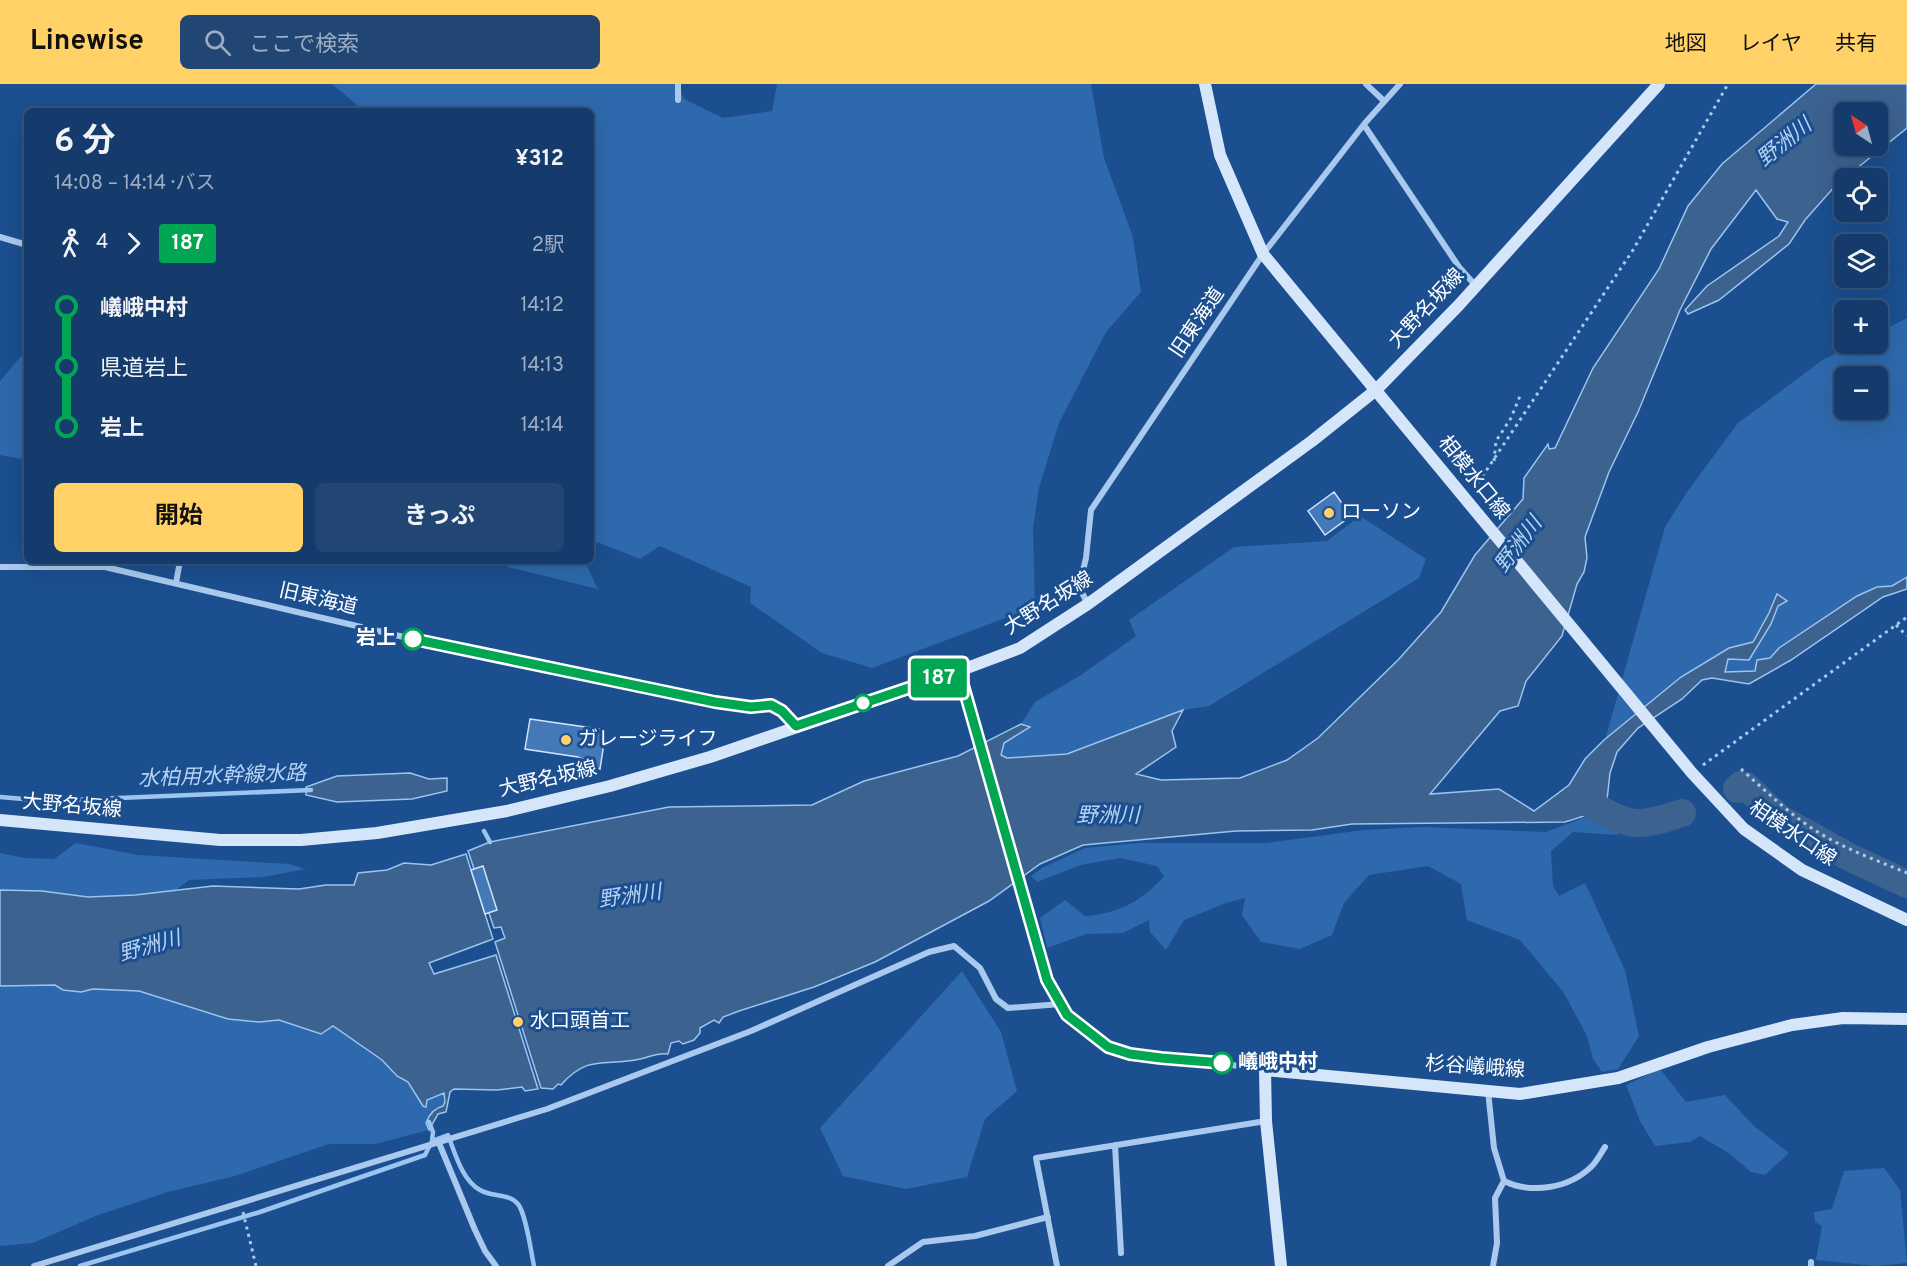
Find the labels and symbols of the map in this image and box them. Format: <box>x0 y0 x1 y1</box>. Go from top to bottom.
north arrow <box>1834 102 1888 156</box>
water label: 野洲川 <box>1752 111 1820 173</box>
street label: 大野名坂線 <box>1383 264 1471 354</box>
street label: 旧東海道 <box>1165 283 1231 363</box>
street label: 相模水口線 <box>1431 431 1515 525</box>
place label: ローソン <box>1341 500 1421 526</box>
marker: ローソン <box>1322 506 1336 520</box>
water label: 野洲川 <box>1489 510 1550 578</box>
street label: 大野名坂線 <box>1000 566 1098 642</box>
street label: 旧東海道 <box>276 578 360 622</box>
place label: 岩上 <box>356 626 396 652</box>
marker: 岩上 <box>402 628 424 650</box>
line badge: 187 <box>904 658 974 698</box>
unlabelled marker <box>854 694 872 712</box>
place label: ガレージライフ <box>578 727 718 753</box>
marker: ガレージライフ <box>559 733 573 747</box>
street label: 大野名坂線 <box>496 756 600 804</box>
water label: 水柏用水幹線水路 <box>138 761 308 793</box>
street label: 大野名坂線 <box>21 790 123 824</box>
street label: 相模水口線 <box>1743 795 1841 873</box>
water label: 野洲川 <box>1077 803 1141 830</box>
water label: 野洲川 <box>597 879 665 915</box>
water label: 野洲川 <box>116 925 186 969</box>
place label: 水口頭首工 <box>530 1009 630 1035</box>
marker: 水口頭首工 <box>511 1015 525 1029</box>
place label: 嶬峨中村 <box>1238 1050 1318 1076</box>
marker: 嶬峨中村 <box>1211 1052 1233 1074</box>
street label: 杉谷嶬峨線 <box>1424 1052 1526 1084</box>

